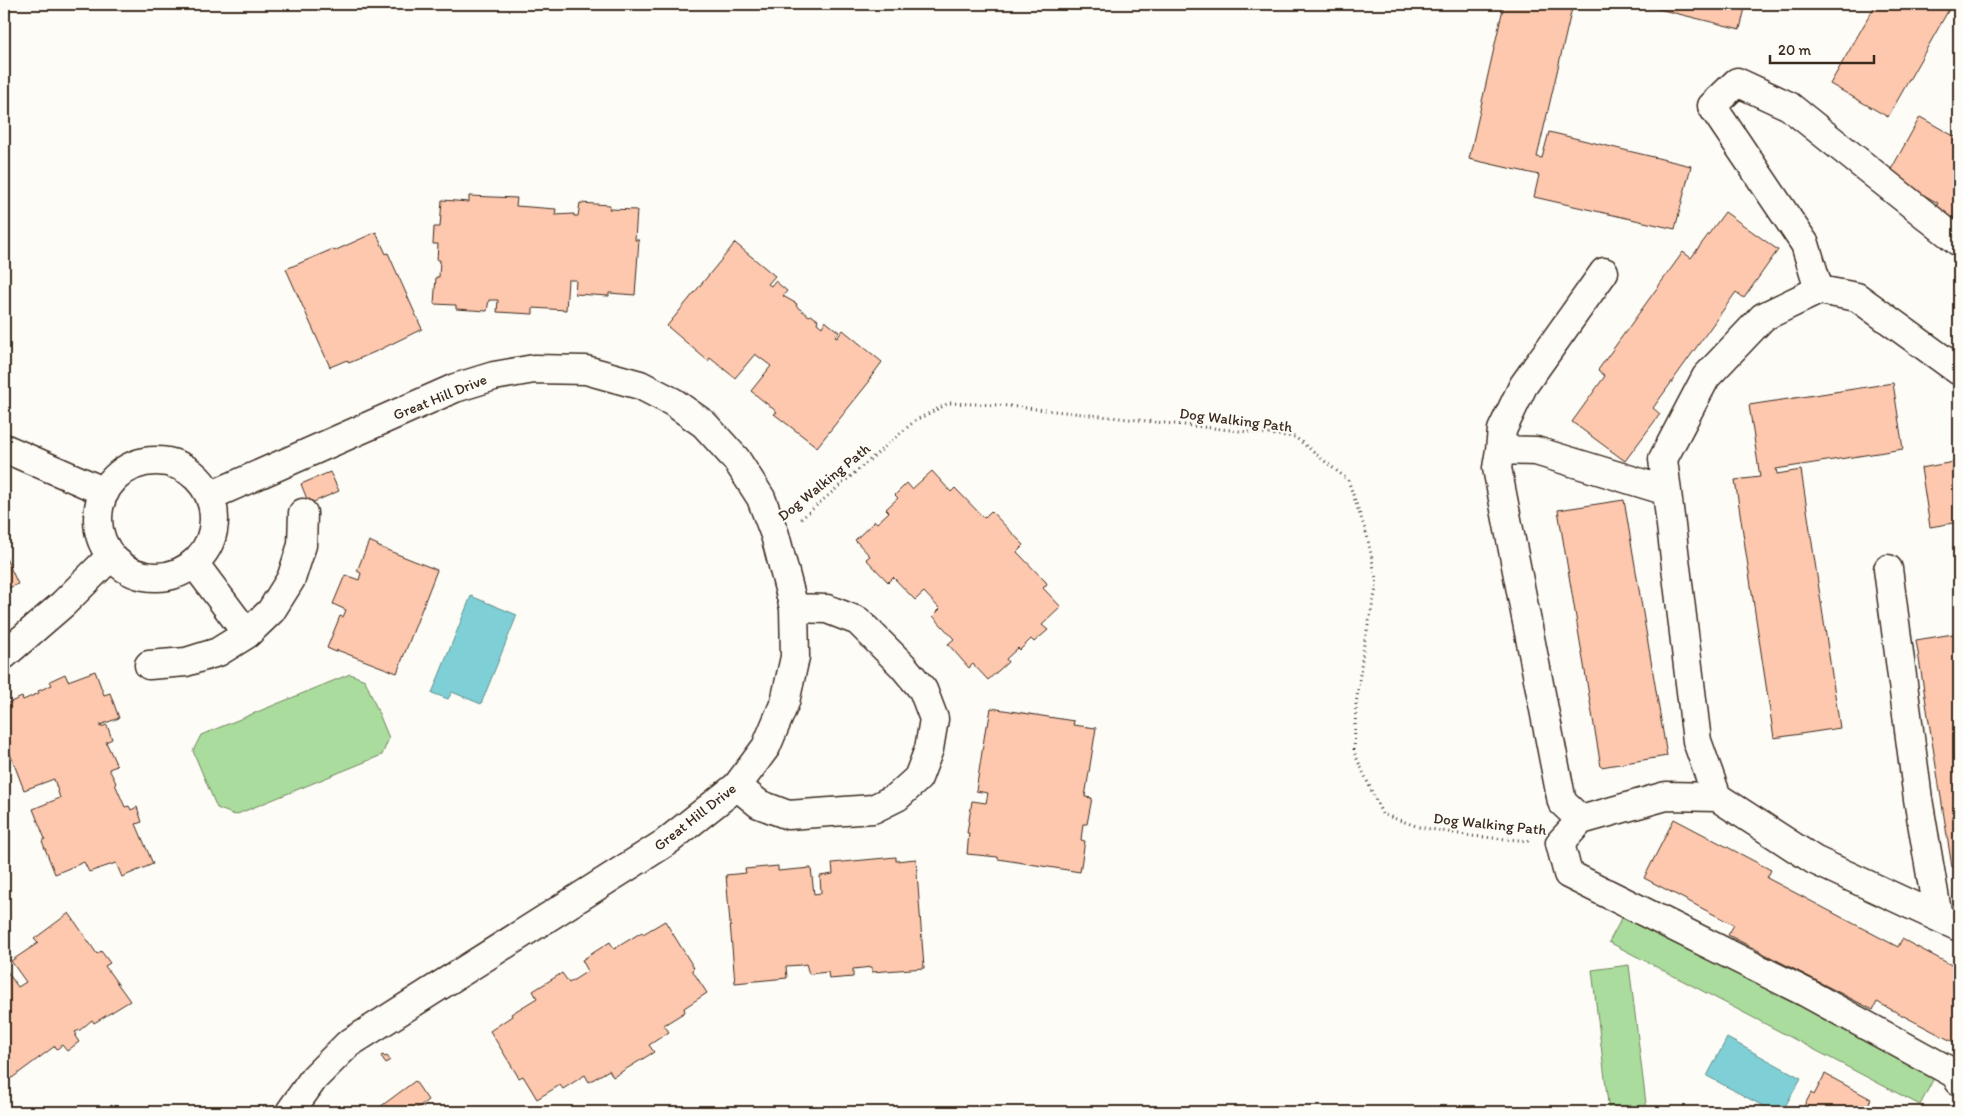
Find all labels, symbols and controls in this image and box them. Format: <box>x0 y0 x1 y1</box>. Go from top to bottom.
scale bar <box>1770 32 1874 64</box>
text: 20 m <box>1778 41 1812 59</box>
street label: Great Hill Drive <box>391 370 489 424</box>
street label: Dog Walking Path <box>1178 404 1294 436</box>
street label: Dog Walking Path <box>774 439 874 525</box>
street label: Great Hill Drive <box>650 779 740 855</box>
street label: Dog Walking Path <box>1432 809 1548 839</box>

